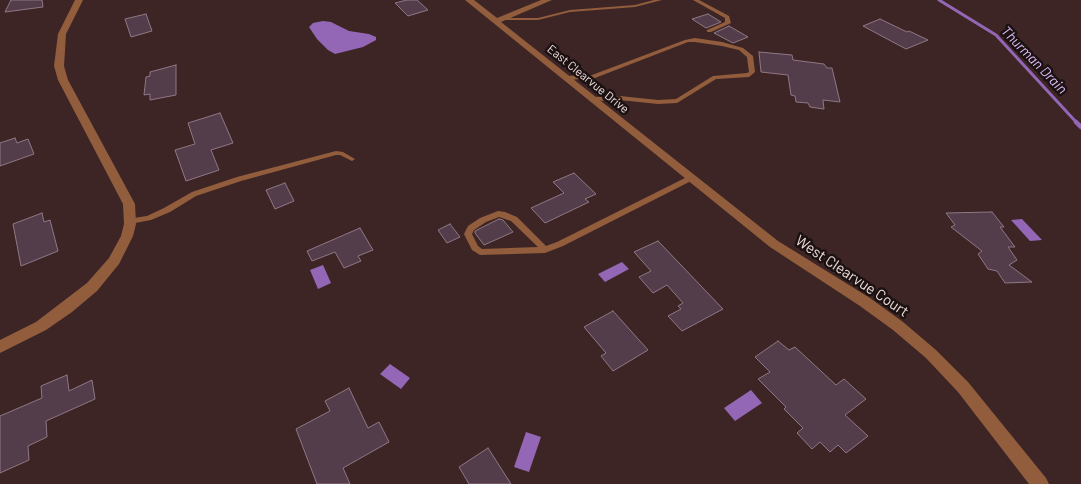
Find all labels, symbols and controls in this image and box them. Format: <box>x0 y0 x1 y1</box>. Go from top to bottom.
water label: Thurman Drain <box>998 23 1070 97</box>
street label: East Clearvue Drive <box>544 42 632 116</box>
street label: West Clearvue Court <box>792 231 912 321</box>

